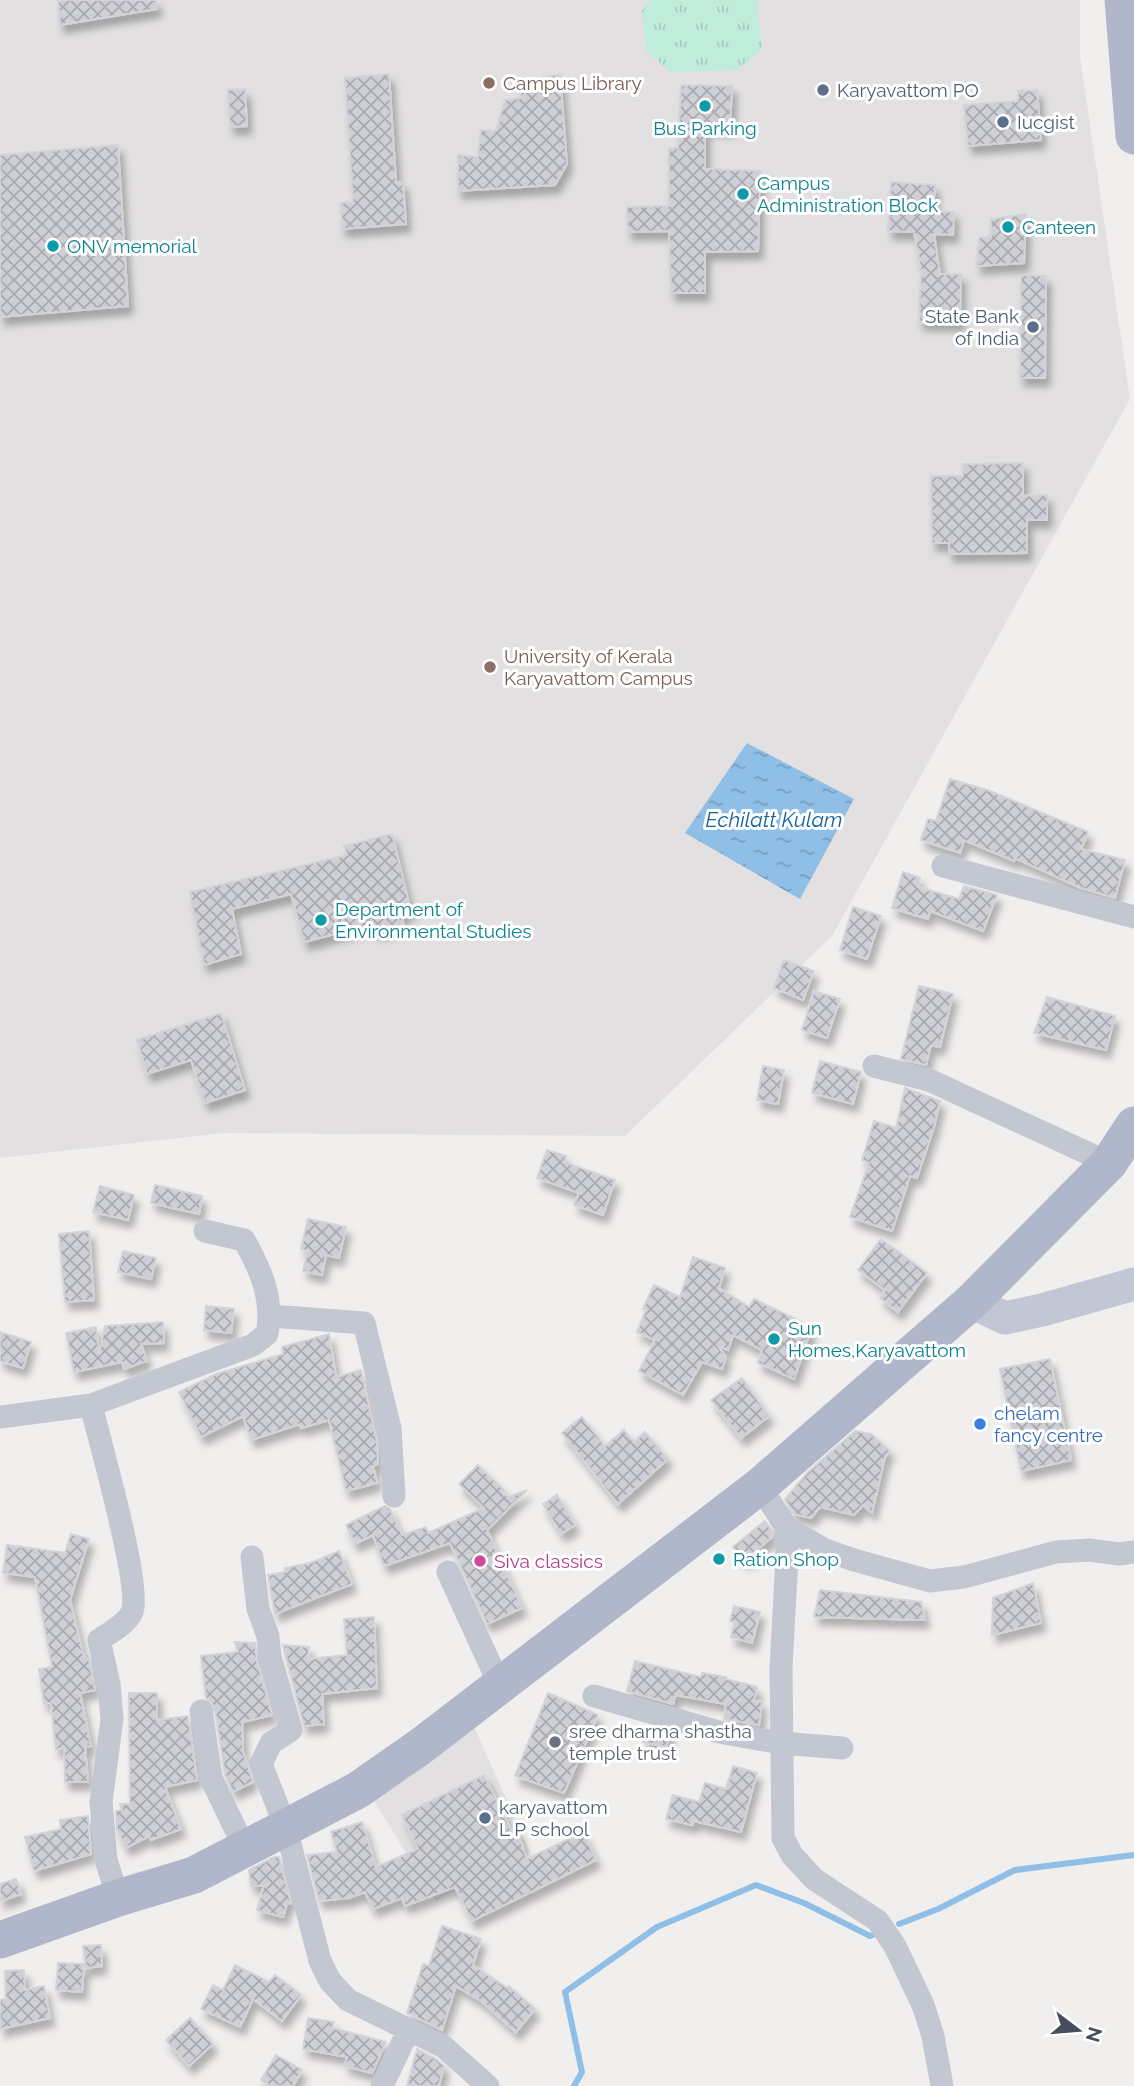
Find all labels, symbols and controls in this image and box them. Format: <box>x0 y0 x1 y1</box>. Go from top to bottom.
place label: Campus Library <box>503 72 642 94</box>
marker: Campus Library <box>481 75 497 91</box>
place label: Karyavattom PO <box>837 79 979 101</box>
marker: Karyavattom PO <box>815 82 831 98</box>
marker: Bus Parking <box>697 98 713 114</box>
place label: Iucgist <box>1017 111 1075 133</box>
marker: Iucgist <box>995 114 1011 130</box>
place label: Bus Parking <box>653 117 757 139</box>
place label: Campus Administration Block <box>757 172 938 216</box>
marker: Campus Administration Block <box>735 186 751 202</box>
place label: Canteen <box>1022 216 1096 238</box>
marker: Canteen <box>1000 219 1016 235</box>
place label: ONV memorial <box>67 235 198 257</box>
marker: ONV memorial <box>45 238 61 254</box>
place label: State Bank of India <box>925 305 1019 349</box>
marker: State Bank of India <box>1025 319 1041 335</box>
place label: University of Kerala Karyavattom Campus <box>504 645 693 689</box>
marker: University of Kerala Karyavattom Campus <box>482 659 498 675</box>
water label: Echilatt Kulam <box>706 807 842 832</box>
place label: Department of Environmental Studies <box>335 898 531 942</box>
marker: Department of Environmental Studies <box>313 912 329 928</box>
place label: Sun Homes,Karyavattom <box>788 1317 966 1361</box>
marker: Sun Homes,Karyavattom <box>766 1331 782 1347</box>
place label: chelam fancy centre <box>994 1402 1103 1446</box>
marker: chelam fancy centre <box>972 1416 988 1432</box>
place label: Ration Shop <box>733 1548 839 1570</box>
place label: Siva classics <box>494 1550 603 1572</box>
marker: Ration Shop <box>711 1551 727 1567</box>
marker: Siva classics <box>472 1553 488 1569</box>
place label: sree dharma shastha temple trust <box>569 1720 752 1764</box>
marker: sree dharma shastha temple trust <box>547 1734 563 1750</box>
place label: karyavattom L P school <box>499 1796 608 1840</box>
marker: karyavattom L P school <box>477 1810 493 1826</box>
north arrow <box>1043 1995 1113 2065</box>
text: N <box>1082 2025 1107 2045</box>

